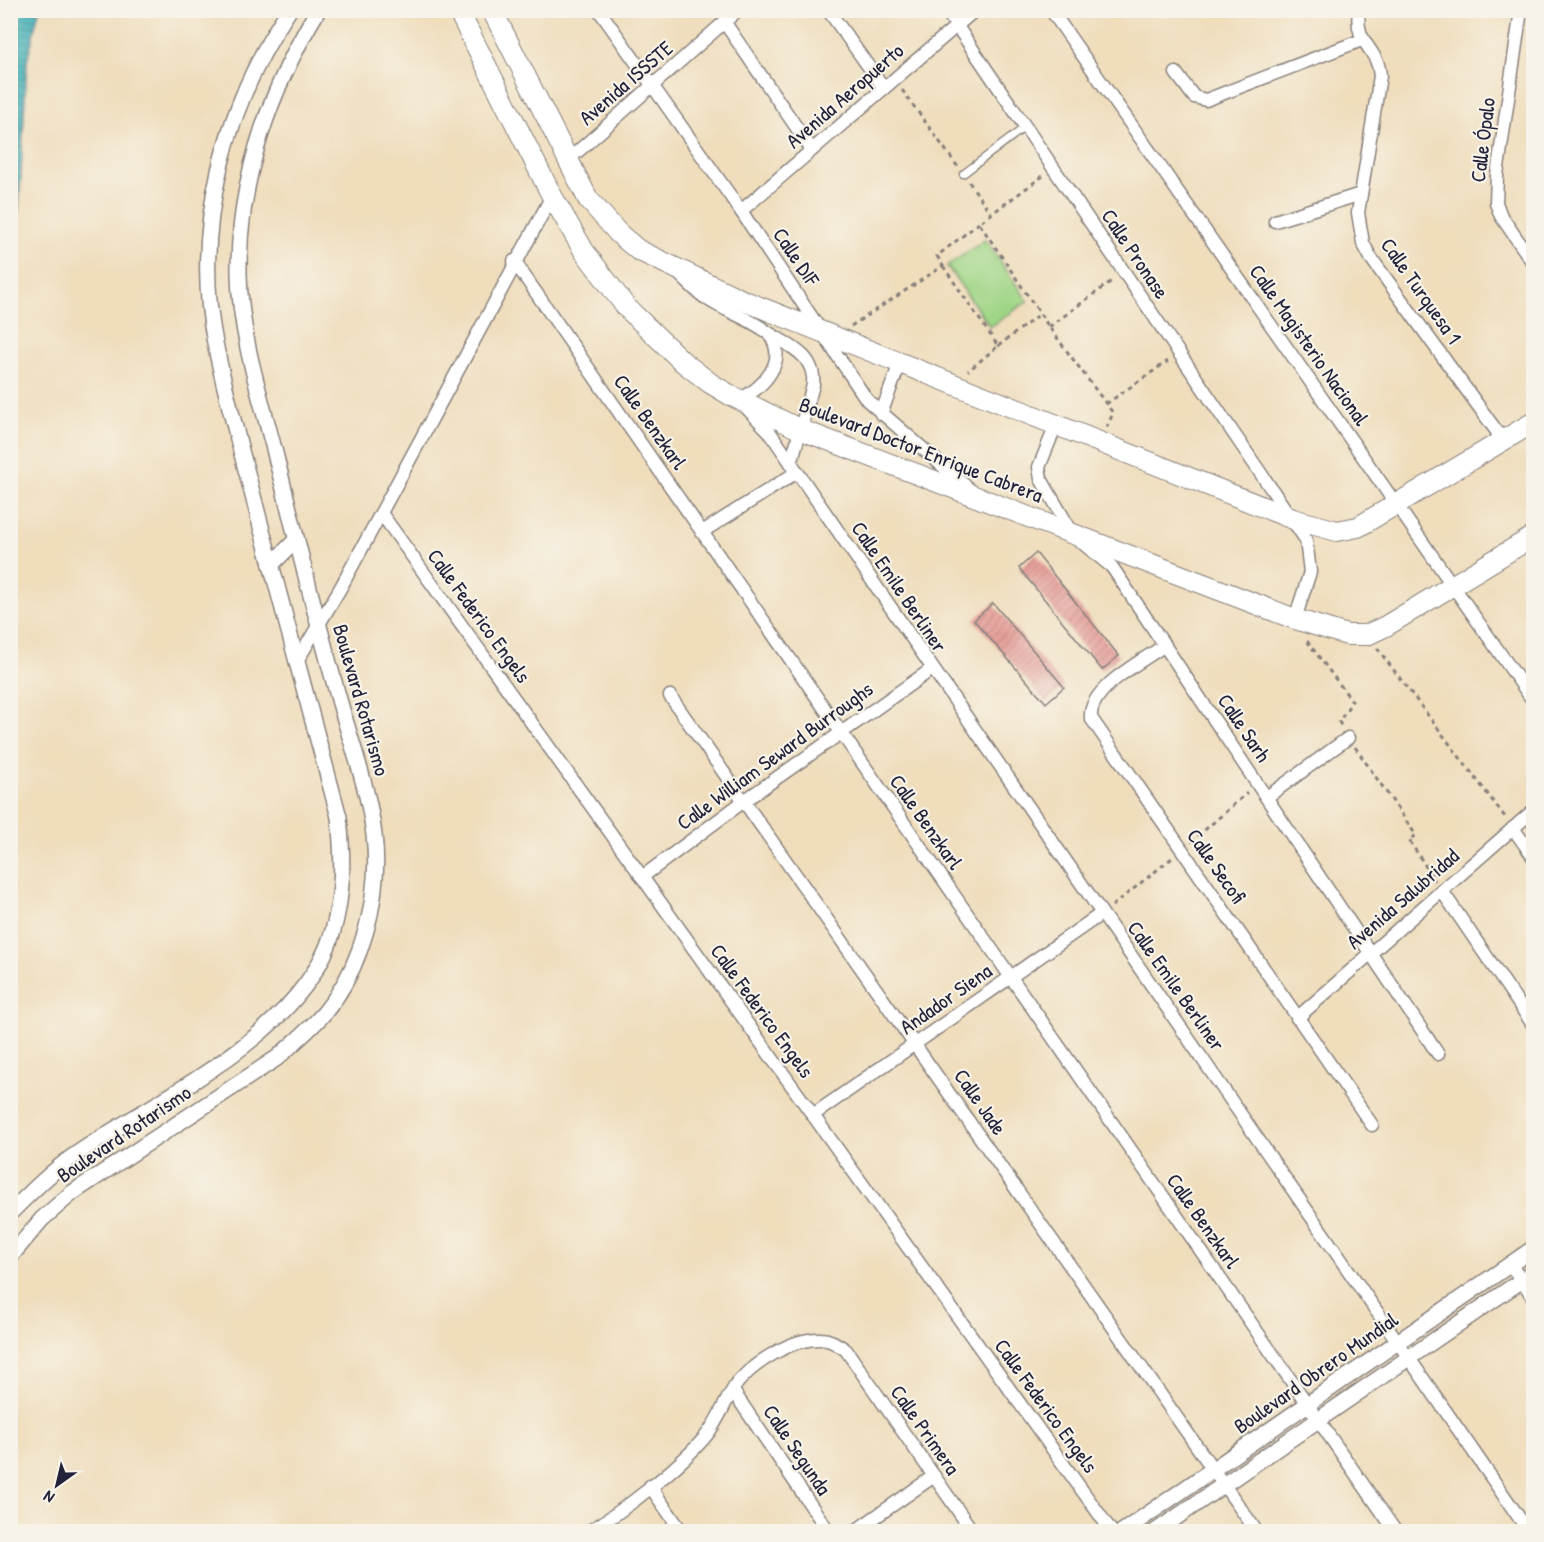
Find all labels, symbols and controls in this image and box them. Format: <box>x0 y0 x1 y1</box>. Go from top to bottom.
street label: Avenida ISSSTE <box>573 34 679 131</box>
street label: Avenida Aeropuerto <box>780 36 910 155</box>
street label: Calle Ópalo <box>1463 96 1502 184</box>
street label: Calle Pronase <box>1095 203 1176 304</box>
street label: Calle DIF <box>766 222 827 293</box>
street label: Calle Turquesa 1 <box>1374 232 1469 350</box>
street label: Calle Magisterio Nacional <box>1243 258 1376 431</box>
street label: Calle Benzkarl <box>607 368 694 475</box>
street label: Boulevard Doctor Enrique Cabrera <box>795 390 1047 509</box>
street label: Calle Emile Berliner <box>845 515 954 658</box>
street label: Calle Federico Engels <box>421 543 538 689</box>
street label: Boulevard Rotarismo <box>326 621 397 779</box>
street label: Calle William Seward Burroughs <box>671 674 879 837</box>
street label: Calle Sarh <box>1211 688 1278 768</box>
street label: Calle Benzkarl <box>883 768 970 875</box>
street label: Calle Secofi <box>1180 823 1253 909</box>
street label: Avenida Salubridad <box>1340 842 1465 956</box>
street label: Calle Emile Berliner <box>1121 915 1232 1056</box>
street label: Calle Federico Engels <box>704 938 821 1084</box>
street label: Andador Siena <box>894 956 998 1041</box>
street label: Calle Jade <box>947 1063 1014 1141</box>
street label: Boulevard Rotarismo <box>51 1078 197 1189</box>
street label: Calle Benzkarl <box>1160 1167 1247 1274</box>
street label: Boulevard Obrero Mundial <box>1228 1305 1404 1440</box>
street label: Calle Federico Engels <box>988 1333 1105 1479</box>
street label: Calle Primera <box>884 1379 967 1481</box>
street label: Calle Segunda <box>756 1399 838 1501</box>
north arrow <box>27 1455 87 1515</box>
text: N <box>39 1486 58 1509</box>

